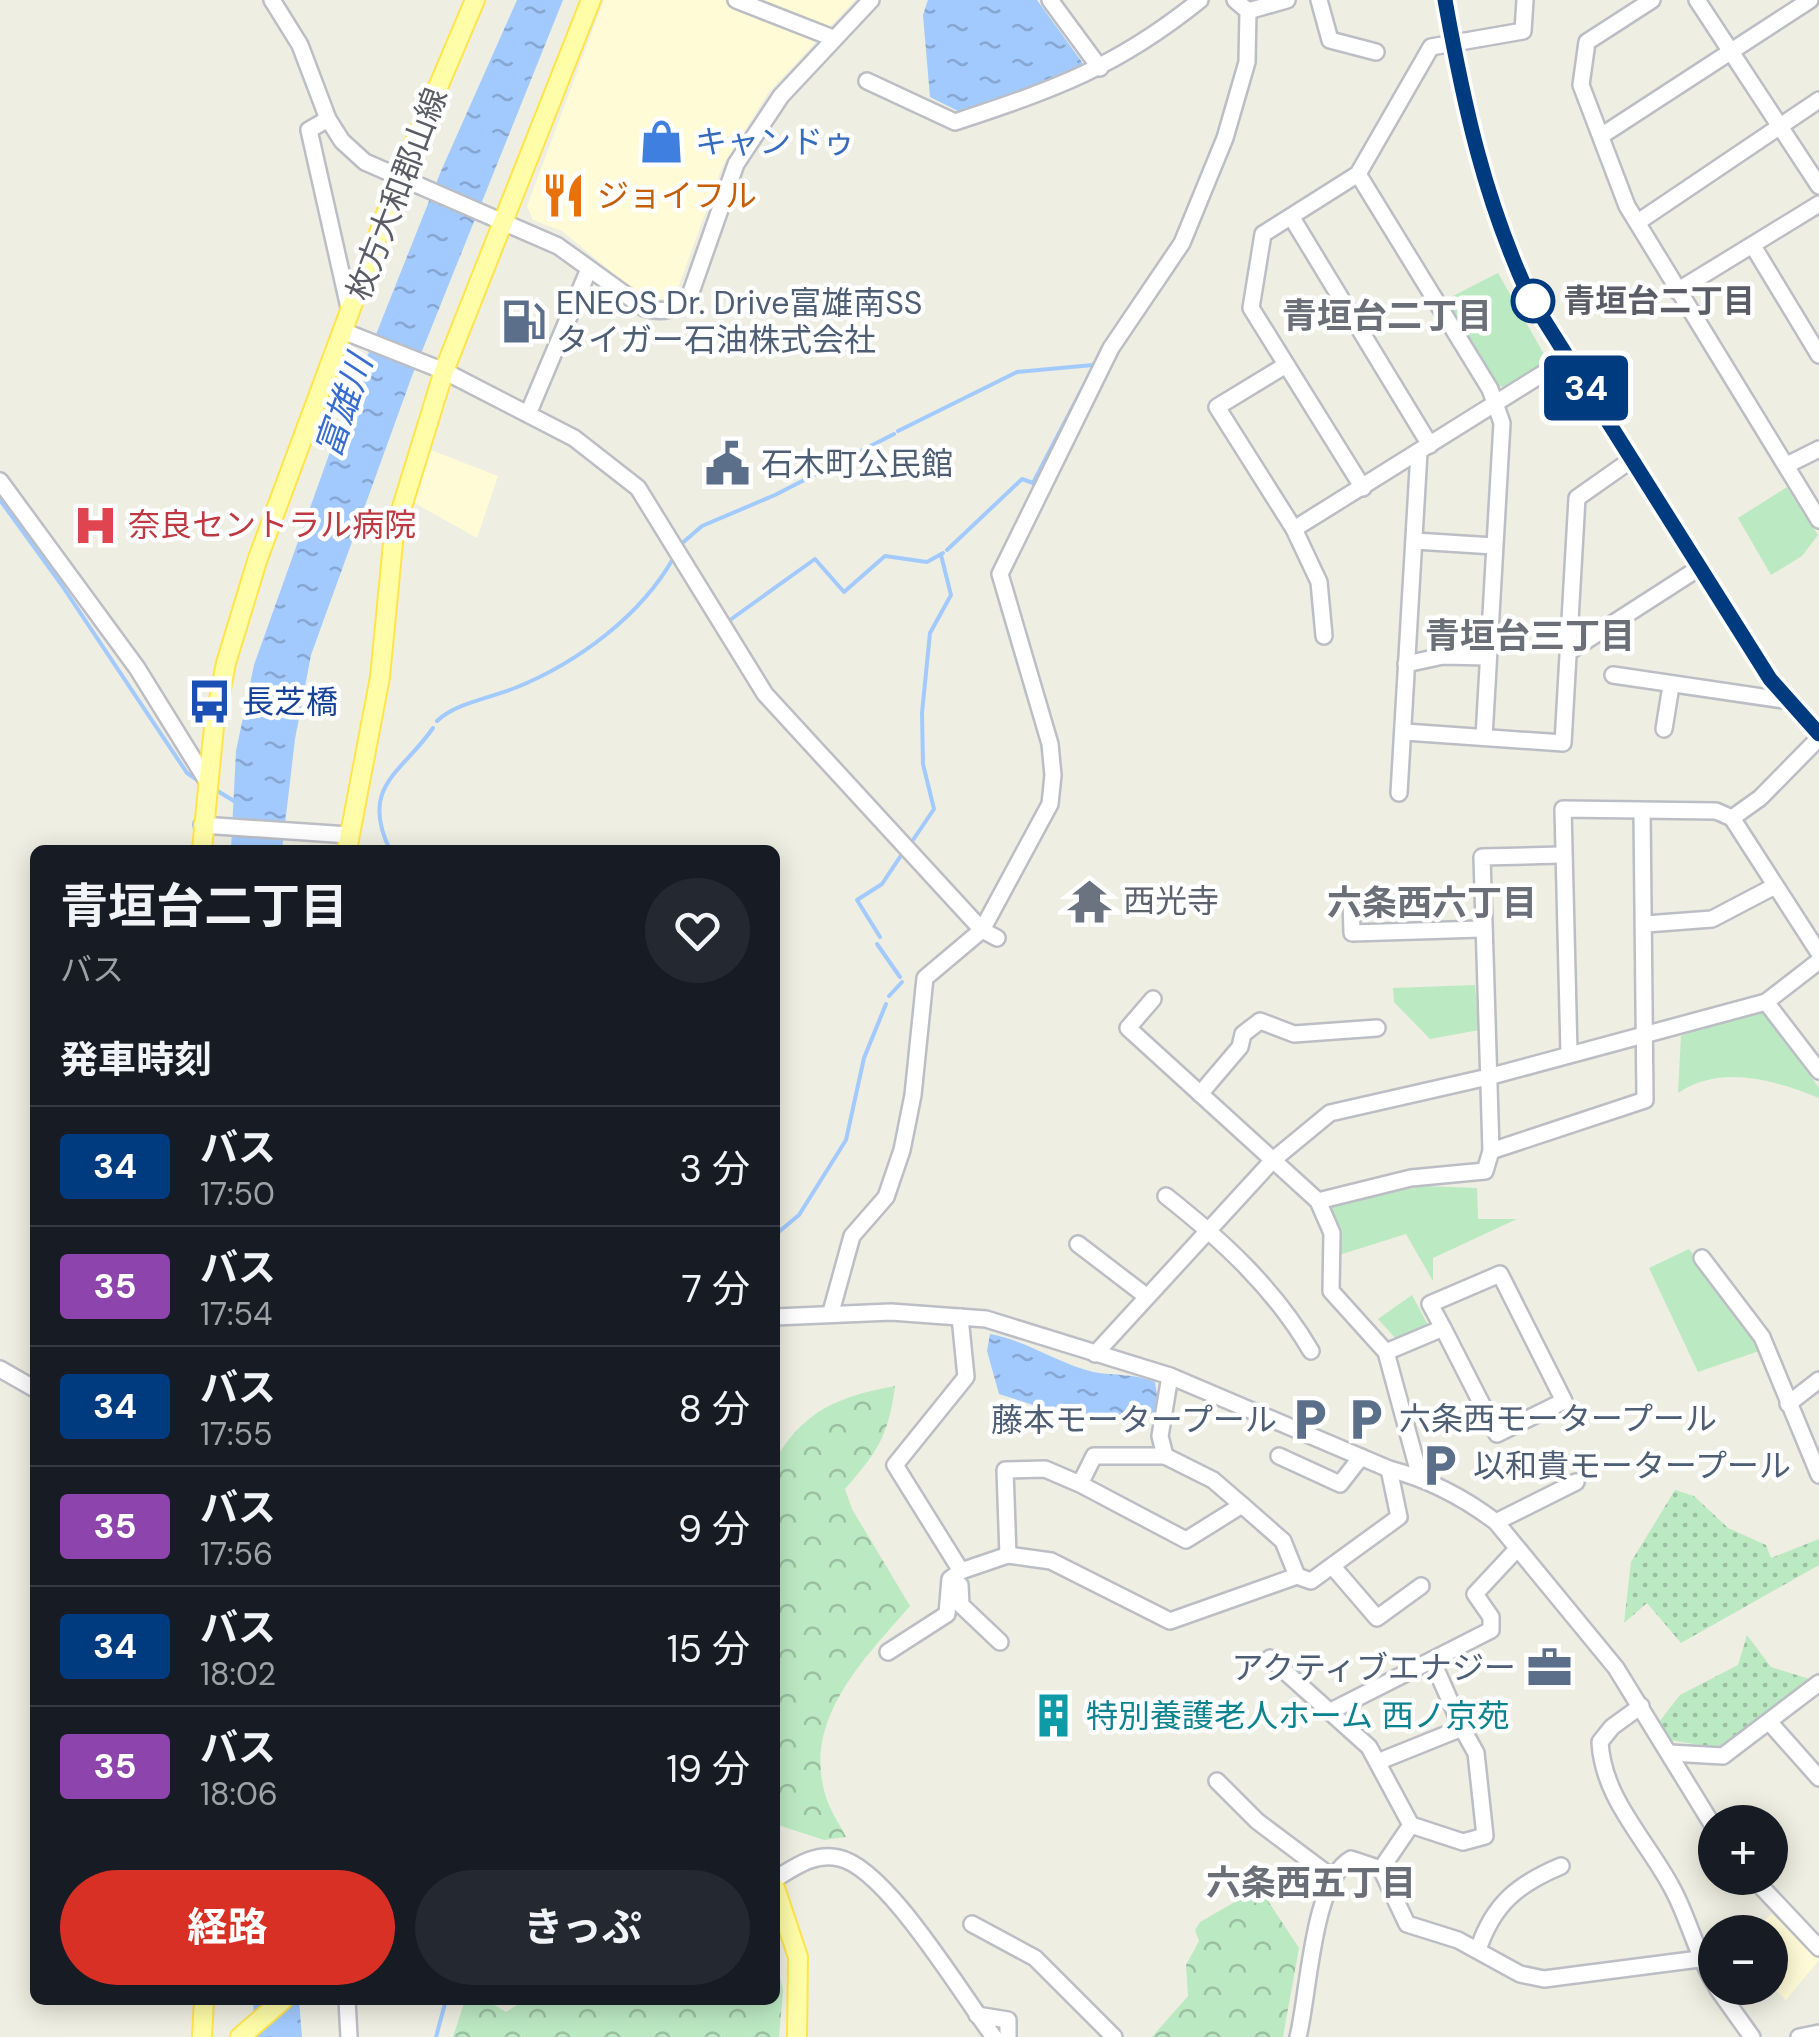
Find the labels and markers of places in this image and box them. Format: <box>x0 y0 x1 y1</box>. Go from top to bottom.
shop icon: キャンドゥ <box>638 118 686 166</box>
place label: キャンドゥ <box>695 121 855 163</box>
restaurant icon: ジョイフル <box>540 172 588 220</box>
place label: ジョイフル <box>597 175 757 217</box>
marker: 青垣台二丁目 <box>1512 280 1554 322</box>
place label: 青垣台二丁目 <box>1563 280 1755 322</box>
place label: ENEOS Dr. Drive富雄南SS タイガー石油株式会社 <box>556 282 922 361</box>
fuel station icon: ENEOS Dr. Drive富雄南SS タイガー石油株式会社 <box>499 297 547 345</box>
public building icon: 石木町公民館 <box>704 440 752 488</box>
place label: 石木町公民館 <box>761 443 953 485</box>
hospital icon: 奈良セントラル病院 <box>71 501 119 549</box>
place label: 奈良セントラル病院 <box>128 504 416 546</box>
bus stop icon: 長芝橋 <box>185 678 233 726</box>
place label: 長芝橋 <box>242 681 338 723</box>
temple icon: 西光寺 <box>1066 877 1114 925</box>
place label: 西光寺 <box>1123 880 1219 922</box>
parking icon: 六条西モータープール <box>1342 1395 1390 1443</box>
parking icon: 藤本モータープール <box>1286 1396 1334 1444</box>
place label: 六条西モータープール <box>1399 1398 1717 1440</box>
place label: 藤本モータープール <box>991 1399 1277 1441</box>
parking icon: 以和貴モータープール <box>1416 1442 1464 1490</box>
place label: 以和貴モータープール <box>1473 1445 1791 1487</box>
office icon: アクティブエナジー <box>1525 1644 1573 1692</box>
place label: アクティブエナジー <box>1232 1647 1516 1689</box>
building icon: 特別養護老人ホーム 西ノ京苑 <box>1029 1692 1077 1740</box>
place label: 特別養護老人ホーム 西ノ京苑 <box>1086 1695 1510 1737</box>

